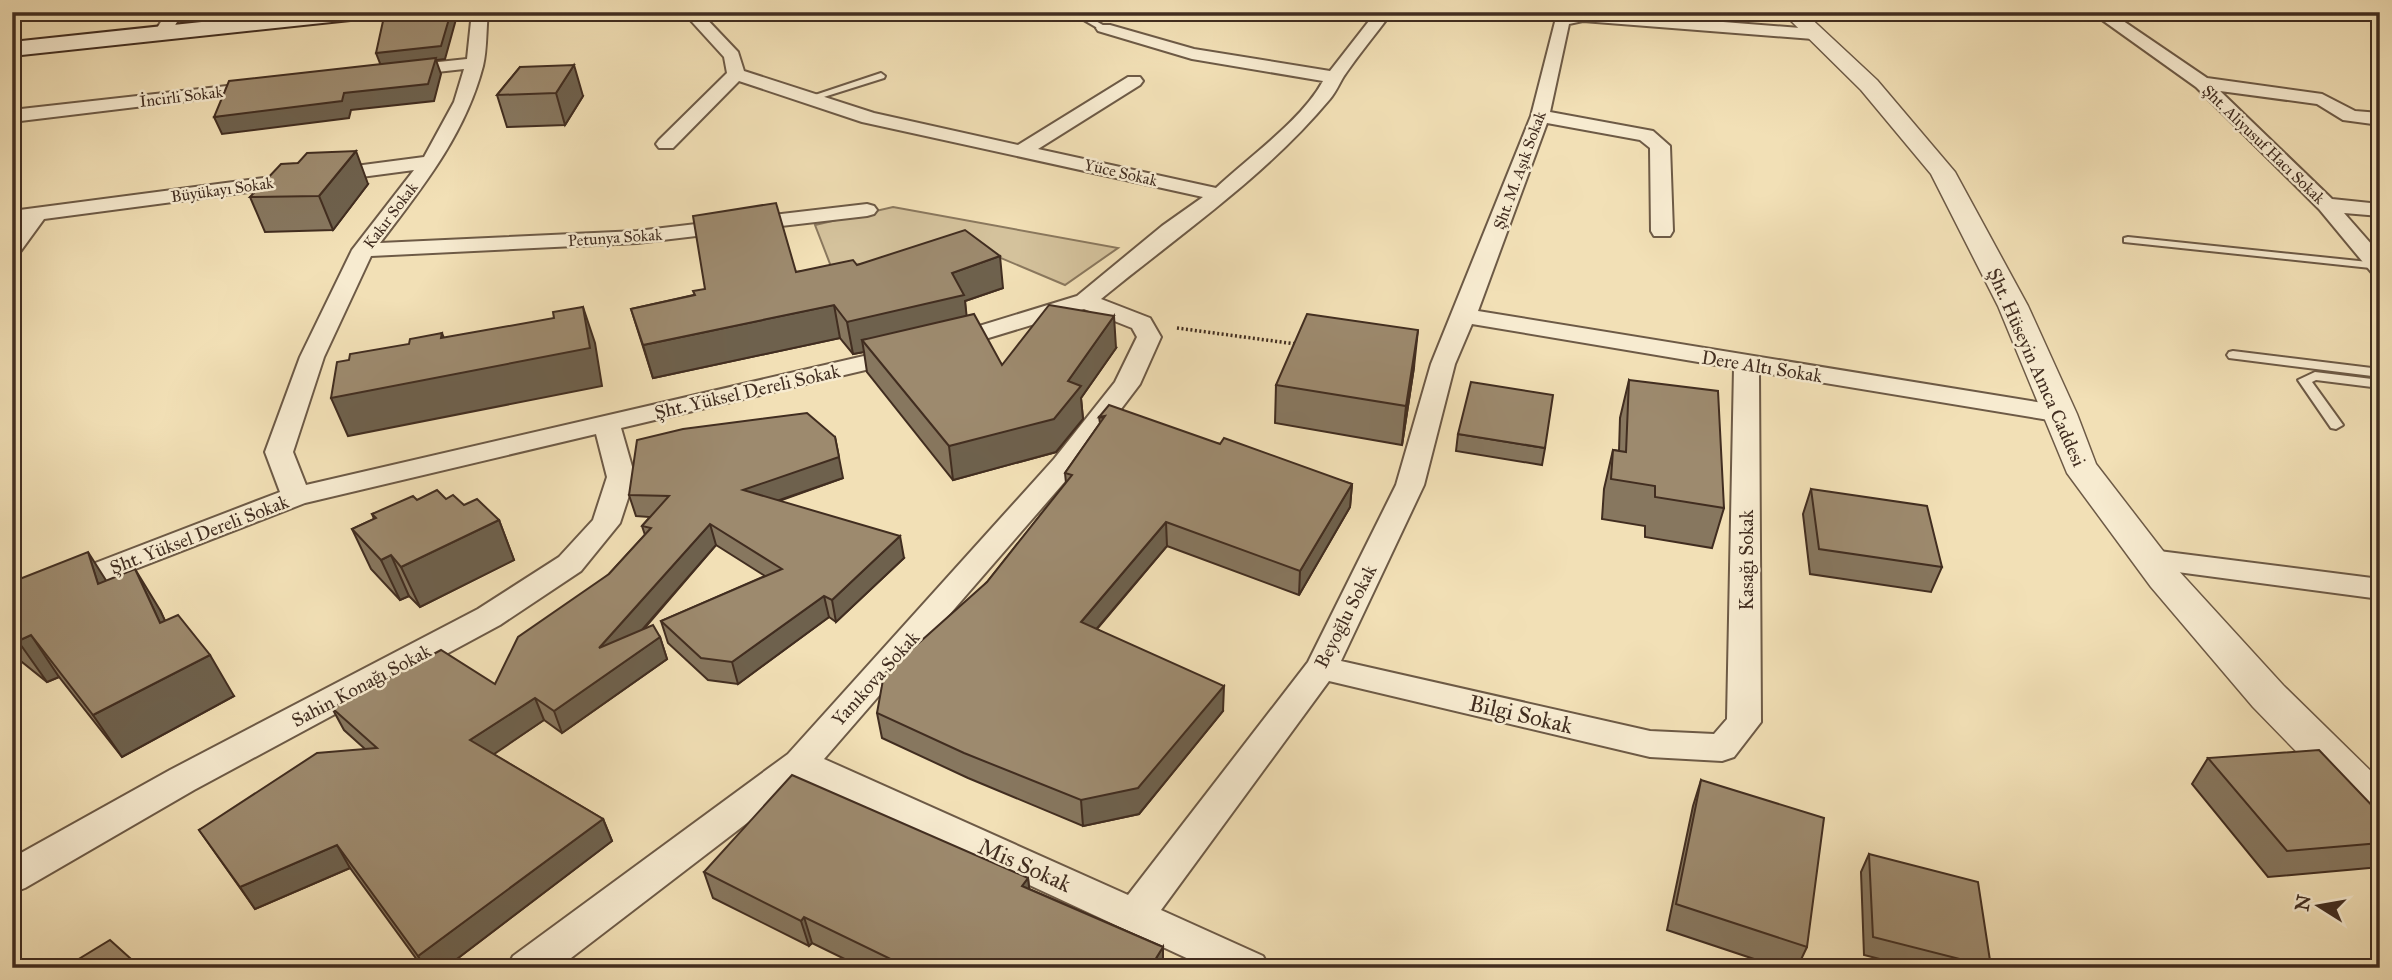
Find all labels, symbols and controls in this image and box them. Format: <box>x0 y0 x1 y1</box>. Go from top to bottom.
street label: İncirli Sokak <box>138 81 224 111</box>
street label: Şht. Aliyusuf Hacı Sokak <box>2198 81 2329 208</box>
street label: Şht. M. Aşık Sokak <box>1489 108 1550 232</box>
street label: Yüce Sokak <box>1082 155 1160 190</box>
street label: Büyükayı Sokak <box>170 173 275 206</box>
street label: Kakır Sokak <box>359 178 422 252</box>
street label: Petunya Sokak <box>567 225 663 250</box>
street label: Şht. Hüseyin Amca Caddesi <box>1982 264 2091 470</box>
street label: Dere Altı Sokak <box>1700 346 1824 387</box>
street label: Şht. Yüksel Dereli Sokak <box>652 359 842 424</box>
street label: Şht. Yüksel Dereli Sokak <box>106 490 292 579</box>
street label: Kasağı Sokak <box>1735 509 1759 610</box>
street label: Beyoğlu Sokak <box>1310 560 1382 672</box>
street label: Yanıkova Sokak <box>827 626 924 731</box>
street label: Sahin Konağı Sokak <box>288 639 436 733</box>
street label: Bilgi Sokak <box>1466 688 1576 741</box>
street label: Mis Sokak <box>974 832 1076 898</box>
north arrow <box>2284 872 2354 942</box>
text: N <box>2290 893 2316 913</box>

